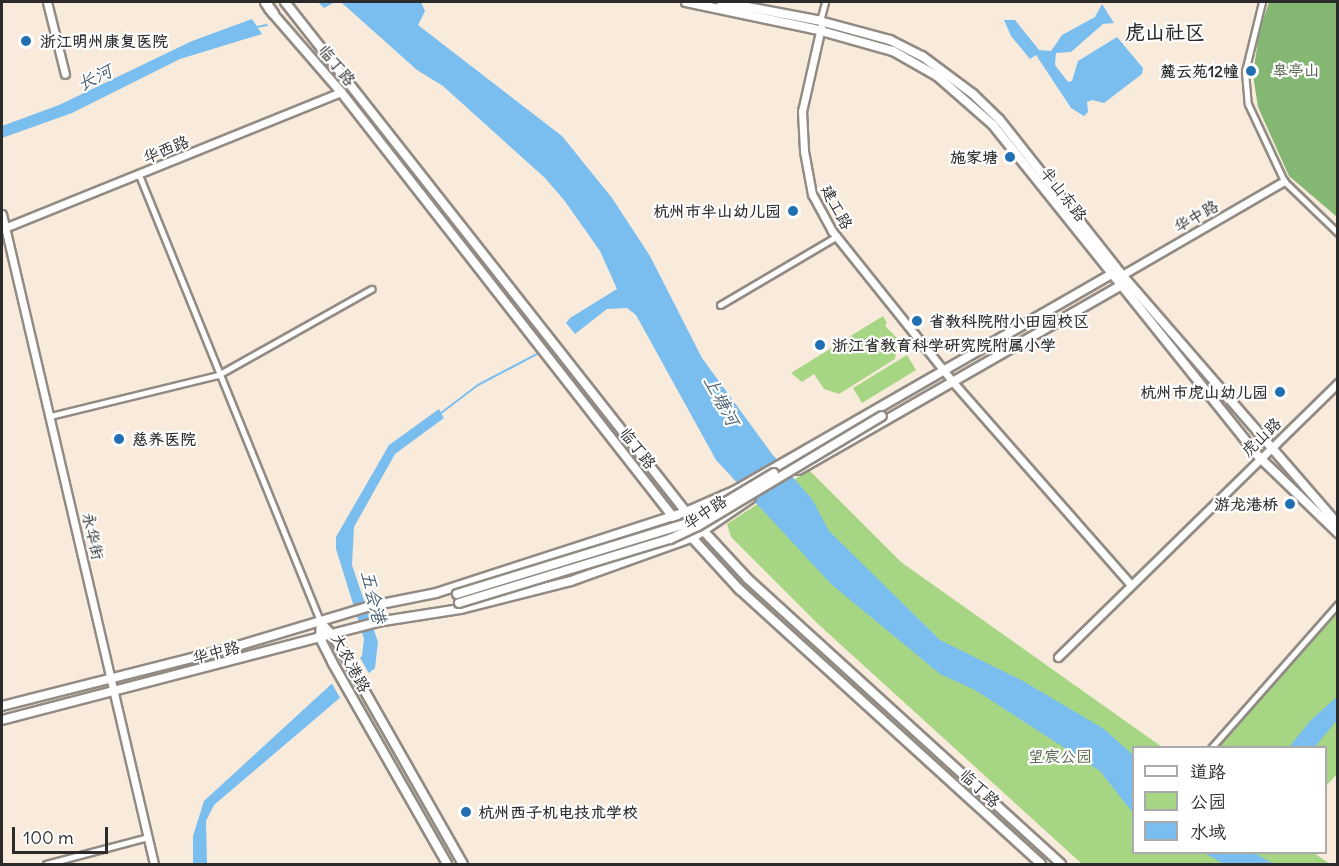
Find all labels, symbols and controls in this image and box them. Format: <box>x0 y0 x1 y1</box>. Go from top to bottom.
district label: 虎山社区 <box>1125 19 1205 43</box>
place label: 浙江明州康复医院 <box>40 31 168 51</box>
marker: 浙江明州康复医院 <box>17 32 35 50</box>
street label: 临丁路 <box>314 40 360 90</box>
water label: 长河 <box>74 60 116 96</box>
park label: 皋亭山 <box>1272 60 1320 80</box>
place label: 麓云苑12幢 <box>1160 61 1239 81</box>
marker: 麓云苑12幢 <box>1244 64 1258 78</box>
street label: 华西路 <box>140 131 192 167</box>
place label: 施家塘 <box>950 147 998 167</box>
marker: 施家塘 <box>1003 150 1017 164</box>
street label: 半山东路 <box>1037 163 1091 225</box>
street label: 建工路 <box>817 181 857 233</box>
street label: 华中路 <box>1170 196 1222 236</box>
place label: 杭州市半山幼儿园 <box>653 201 781 221</box>
marker: 杭州市半山幼儿园 <box>786 204 800 218</box>
place label: 省教科院附小田园校区 <box>929 311 1089 331</box>
marker: 省教科院附小田园校区 <box>910 314 924 328</box>
place label: 浙江省教育科学研究院附属小学 <box>832 335 1056 355</box>
marker: 浙江省教育科学研究院附属小学 <box>813 338 827 352</box>
water label: 上塘河 <box>699 372 743 430</box>
place label: 杭州市虎山幼儿园 <box>1140 382 1268 402</box>
marker: 杭州市虎山幼儿园 <box>1273 385 1287 399</box>
street label: 虎山路 <box>1237 413 1285 461</box>
street label: 临丁路 <box>616 423 660 473</box>
place label: 慈养医院 <box>132 429 196 449</box>
marker: 慈养医院 <box>110 430 128 448</box>
street label: 华中路 <box>680 491 730 533</box>
place label: 游龙港桥 <box>1214 494 1278 514</box>
marker: 游龙港桥 <box>1283 497 1297 511</box>
street label: 永华街 <box>78 510 108 562</box>
water label: 五会港 <box>356 568 390 626</box>
street label: 大农港路 <box>328 630 374 696</box>
street label: 华中路 <box>190 637 242 667</box>
park label: 望宸公园 <box>1028 746 1092 766</box>
legend <box>1132 746 1327 854</box>
text: 道路 <box>1190 760 1226 783</box>
street label: 临丁路 <box>956 765 1004 811</box>
text: 公园 <box>1190 790 1226 813</box>
place label: 杭州西子机电技术学校 <box>478 802 638 822</box>
marker: 杭州西子机电技术学校 <box>459 805 473 819</box>
scale bar <box>15 815 111 853</box>
text: 水域 <box>1190 820 1226 843</box>
text: 100 m <box>23 826 74 849</box>

